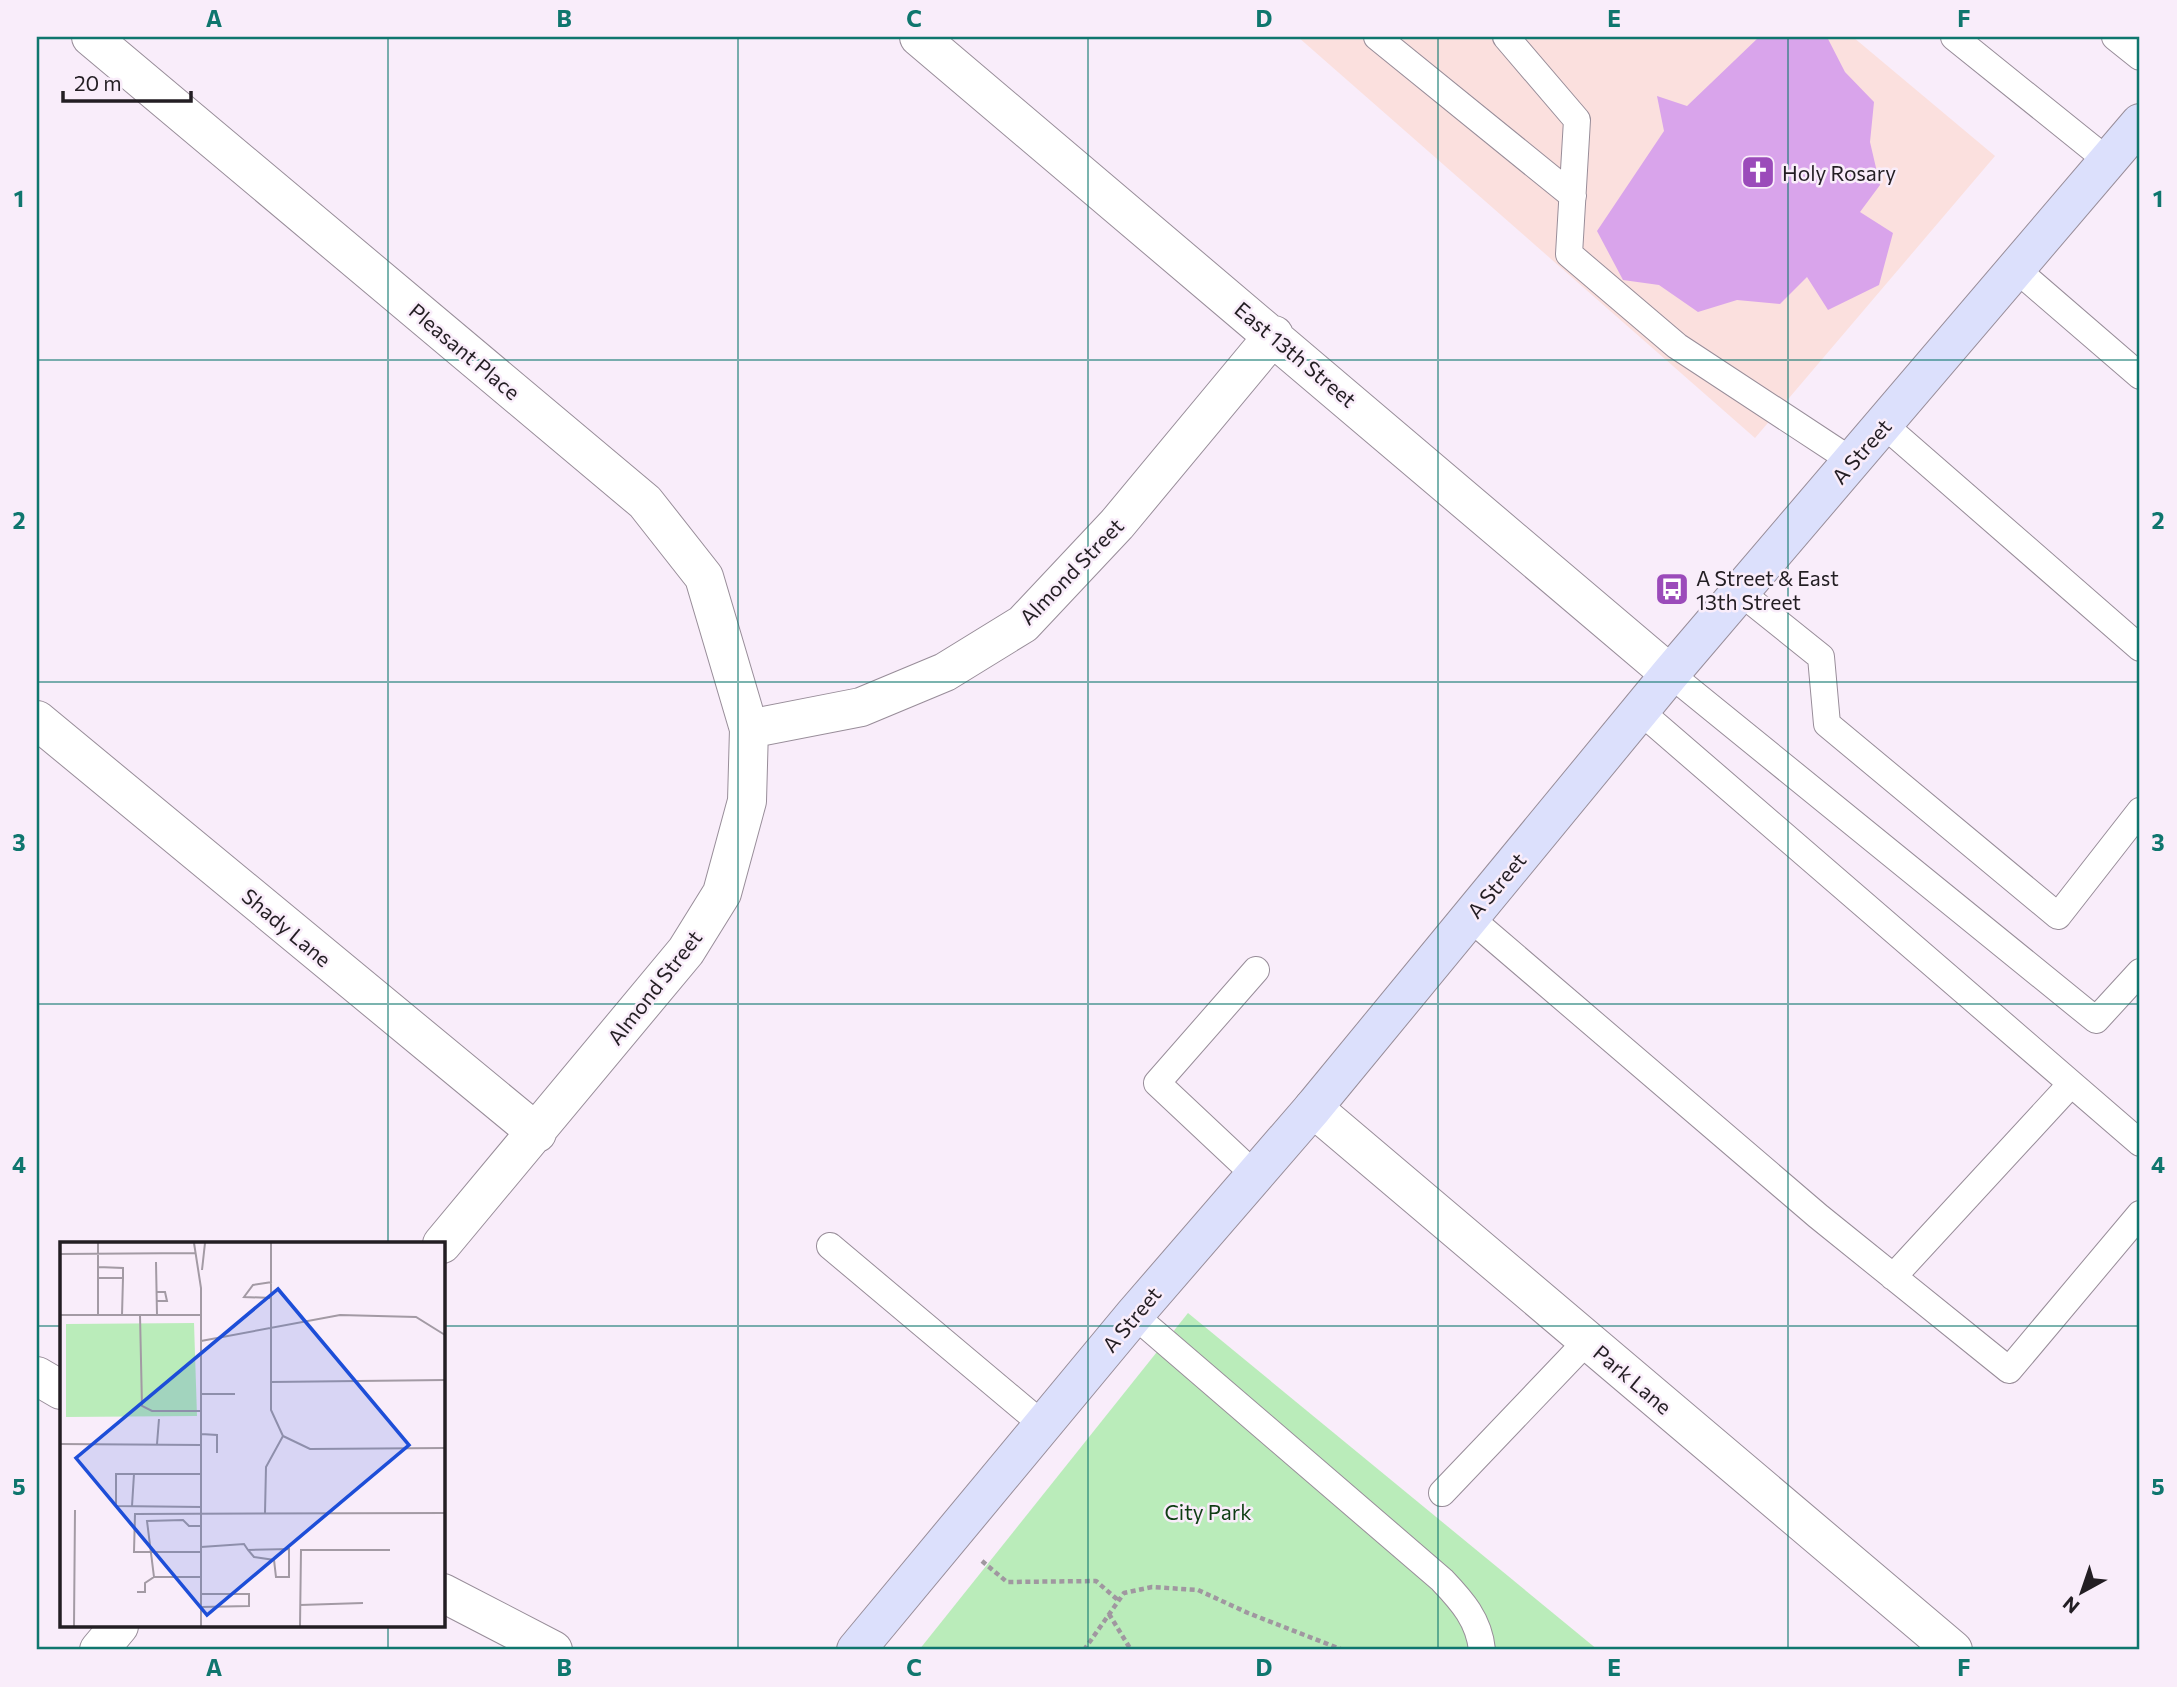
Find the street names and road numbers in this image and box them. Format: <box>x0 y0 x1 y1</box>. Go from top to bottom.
street label: East 13th Street <box>1230 296 1362 412</box>
street label: Pleasant Place <box>405 297 525 405</box>
street label: A Street <box>1826 413 1896 489</box>
street label: Almond Street <box>1014 513 1128 629</box>
street label: A Street <box>1461 847 1531 923</box>
street label: Shady Lane <box>237 883 337 971</box>
street label: Almond Street <box>602 925 706 1049</box>
street label: A Street <box>1096 1281 1166 1357</box>
street label: Park Lane <box>1589 1339 1677 1419</box>

